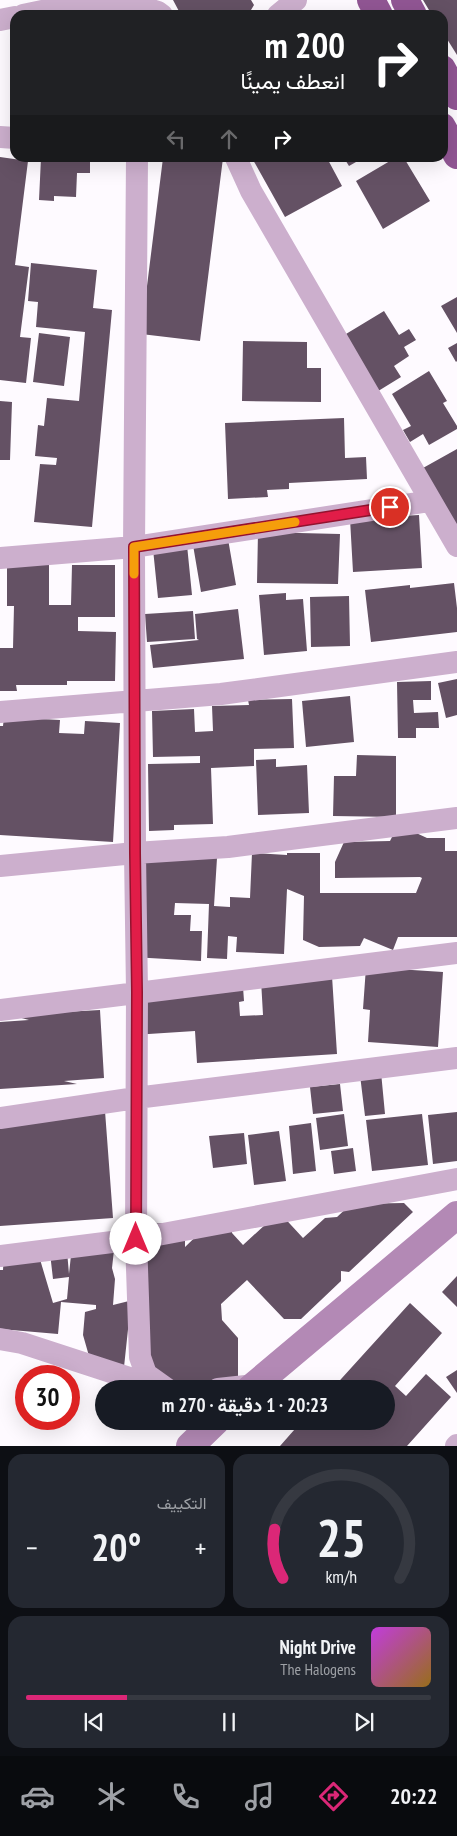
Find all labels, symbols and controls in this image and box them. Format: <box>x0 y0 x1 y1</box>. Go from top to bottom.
text: 200 m <box>264 22 345 68</box>
icon: right <box>363 30 428 95</box>
text: انعطف يمينًا <box>240 67 345 95</box>
icon: left <box>162 125 190 153</box>
icon: ahead <box>215 125 243 153</box>
icon: right <box>268 125 296 153</box>
pin <box>369 486 411 528</box>
icon: arrive <box>376 493 404 521</box>
position arrow <box>109 1212 161 1264</box>
speed limit sign: 30 <box>15 1365 80 1430</box>
text: 20:23 · 1 دقيقة · 270 m <box>162 1393 328 1417</box>
text: التكييف <box>157 1493 207 1513</box>
text: 25 <box>316 1504 366 1571</box>
text: 20° <box>91 1522 141 1571</box>
text: − <box>26 1529 38 1566</box>
text: + <box>195 1529 206 1566</box>
text: km/h <box>325 1565 357 1588</box>
text: Night Drive <box>279 1635 356 1659</box>
text: The Halogens <box>280 1659 356 1679</box>
icon: previous <box>80 1708 108 1736</box>
icon: pause <box>215 1708 243 1736</box>
icon: next <box>350 1708 378 1736</box>
icon: car <box>20 1779 55 1814</box>
icon: climate <box>94 1779 129 1814</box>
icon: phone <box>168 1779 203 1814</box>
icon: music <box>242 1779 277 1814</box>
icon: directions <box>316 1779 351 1814</box>
text: 20:22 <box>390 1782 437 1810</box>

